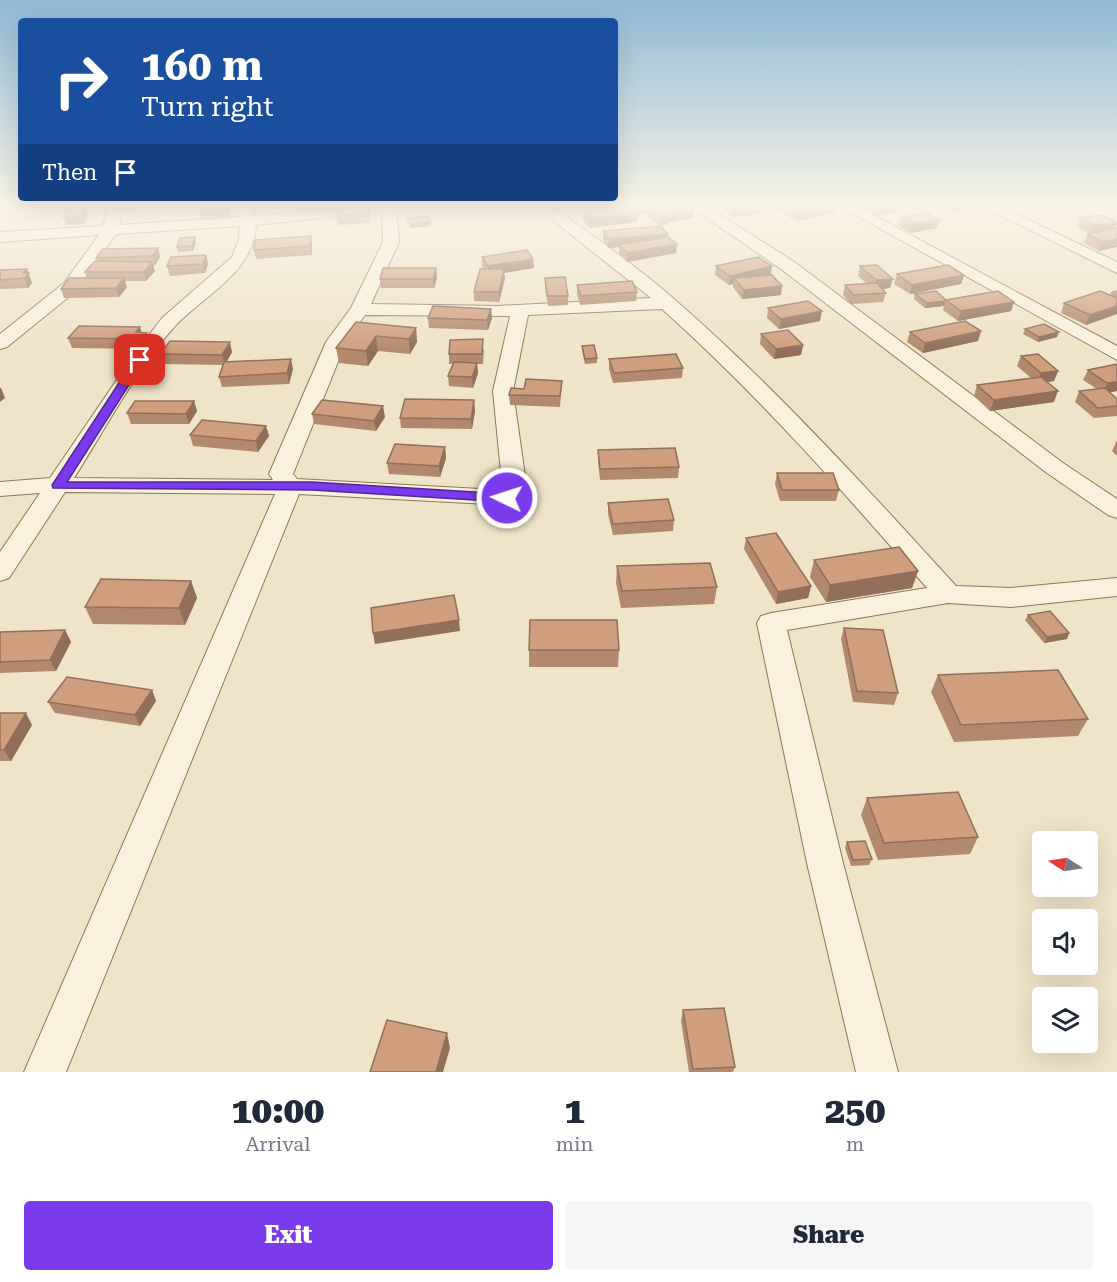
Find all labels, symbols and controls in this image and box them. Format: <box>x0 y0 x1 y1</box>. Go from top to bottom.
text: 160 m <box>141 41 263 90</box>
icon: right <box>42 42 120 120</box>
text: Turn right <box>141 91 274 123</box>
icon: arrive <box>109 156 142 189</box>
text: Then <box>42 160 97 185</box>
pin <box>114 334 165 385</box>
icon: arrive <box>123 343 156 376</box>
position arrow <box>475 466 539 530</box>
north arrow <box>1032 831 1098 897</box>
map controls <box>1032 831 1098 1053</box>
button: sound <box>1032 909 1098 975</box>
button: layers <box>1032 987 1098 1053</box>
text: 10:00 <box>232 1090 324 1132</box>
text: 1 <box>564 1090 585 1132</box>
text: 250 <box>825 1090 885 1132</box>
text: Arrival <box>245 1132 310 1156</box>
text: min <box>556 1132 593 1156</box>
text: m <box>846 1132 864 1156</box>
button: Exit <box>24 1201 553 1270</box>
button: Share <box>565 1201 1093 1270</box>

